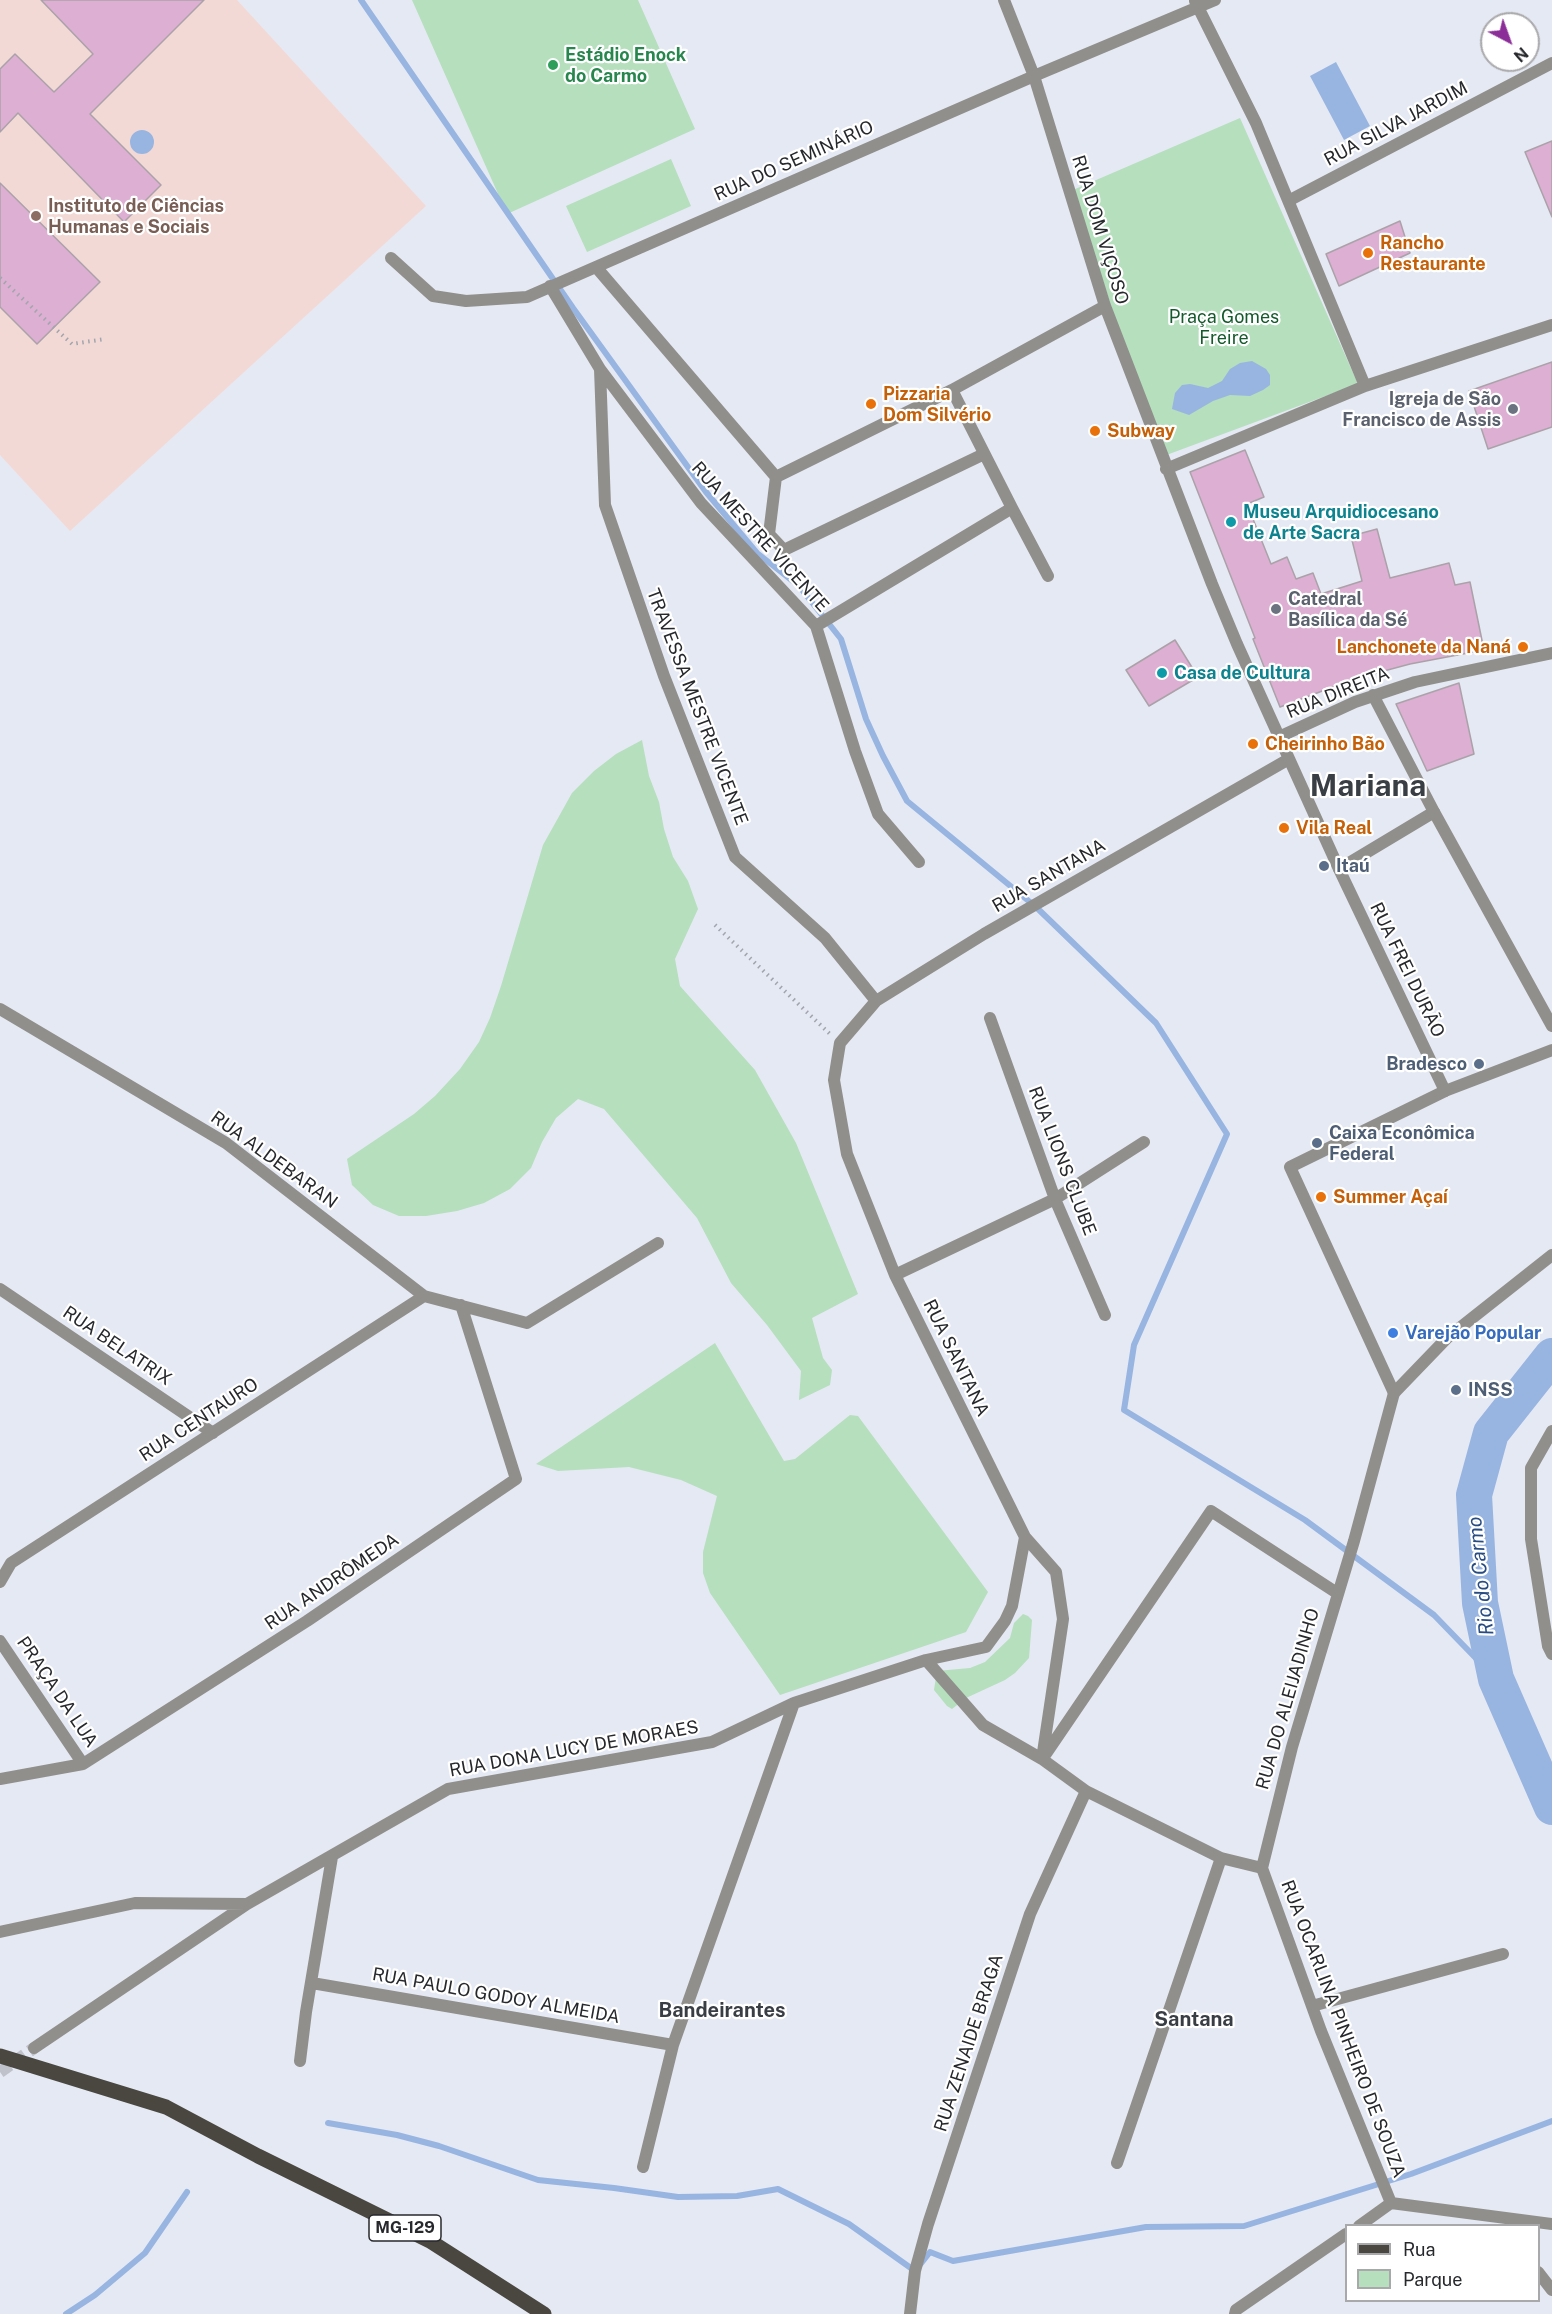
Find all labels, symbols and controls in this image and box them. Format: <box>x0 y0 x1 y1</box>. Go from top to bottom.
north arrow <box>1480 12 1540 72</box>
text: N <box>1510 43 1532 66</box>
place label: Estádio Enock do Carmo <box>565 44 686 86</box>
marker: Estádio Enock do Carmo <box>546 58 560 72</box>
street label: RUA SILVA JARDIM <box>1321 77 1471 171</box>
street label: RUA DO SEMINÁRIO <box>711 116 877 206</box>
street label: RUA DOM VIÇOSO <box>1067 153 1133 307</box>
place label: Instituto de Ciências Humanas e Sociais <box>48 195 224 238</box>
marker: Instituto de Ciências Humanas e Sociais <box>29 209 43 223</box>
place label: Rancho Restaurante <box>1380 232 1486 274</box>
marker: Rancho Restaurante <box>1361 246 1375 260</box>
park label: Praça Gomes Freire <box>1169 306 1279 348</box>
place label: Pizzaria Dom Silvério <box>883 383 991 426</box>
place label: Igreja de São Francisco de Assis <box>1342 388 1501 430</box>
marker: Pizzaria Dom Silvério <box>864 397 878 411</box>
marker: Igreja de São Francisco de Assis <box>1506 402 1520 416</box>
place label: Subway <box>1107 420 1175 442</box>
marker: Subway <box>1088 424 1102 438</box>
street label: RUA MESTRE VICENTE <box>687 457 833 617</box>
place label: Museu Arquidiocesano de Arte Sacra <box>1243 501 1439 544</box>
marker: Museu Arquidiocesano de Arte Sacra <box>1224 515 1238 529</box>
street label: TRAVESSA MESTRE VICENTE <box>642 586 752 828</box>
place label: Catedral Basílica da Sé <box>1288 588 1407 630</box>
marker: Catedral Basílica da Sé <box>1269 602 1283 616</box>
place label: Lanchonete da Naná <box>1336 636 1511 658</box>
marker: Lanchonete da Naná <box>1516 640 1530 654</box>
place label: Casa de Cultura <box>1174 662 1311 684</box>
street label: RUA DIREITA <box>1283 663 1393 723</box>
marker: Casa de Cultura <box>1155 666 1169 680</box>
place label: Cheirinho Bão <box>1265 733 1385 755</box>
marker: Cheirinho Bão <box>1246 737 1260 751</box>
district label: Mariana <box>1310 769 1426 805</box>
place label: Vila Real <box>1296 817 1372 839</box>
marker: Vila Real <box>1277 821 1291 835</box>
street label: RUA SANTANA <box>988 835 1110 917</box>
place label: Itaú <box>1336 855 1370 877</box>
marker: Itaú <box>1317 859 1331 873</box>
street label: RUA FREI DURÃO <box>1365 899 1449 1041</box>
place label: Bradesco <box>1386 1053 1467 1075</box>
marker: Bradesco <box>1472 1057 1486 1071</box>
street label: RUA LIONS CLUBE <box>1024 1083 1100 1239</box>
street label: RUA ALDEBARAN <box>206 1107 342 1213</box>
place label: Caixa Econômica Federal <box>1329 1122 1475 1164</box>
marker: Caixa Econômica Federal <box>1310 1136 1324 1150</box>
place label: Summer Açaí <box>1333 1186 1448 1208</box>
marker: Summer Açaí <box>1314 1190 1328 1204</box>
street label: RUA SANTANA <box>918 1296 994 1420</box>
street label: RUA BELATRIX <box>58 1302 176 1390</box>
place label: Varejão Popular <box>1405 1322 1541 1344</box>
marker: Varejão Popular <box>1386 1326 1400 1340</box>
street label: RUA CENTAURO <box>136 1374 262 1466</box>
place label: INSS <box>1468 1379 1513 1401</box>
marker: INSS <box>1449 1383 1463 1397</box>
water label: Rio do Carmo <box>1463 1515 1499 1637</box>
street label: RUA ANDRÔMEDA <box>261 1529 403 1635</box>
street label: RUA DO ALEIJADINHO <box>1252 1606 1324 1792</box>
street label: PRAÇA DA LUA <box>12 1632 102 1752</box>
street label: RUA DONA LUCY DE MORAES <box>448 1716 700 1782</box>
street label: RUA OCARLINA PINHEIRO DE SOUZA <box>1276 1877 1410 2181</box>
street label: RUA ZENAIDE BRAGA <box>930 1951 1008 2135</box>
street label: RUA PAULO GODOY ALMEIDA <box>371 1964 621 2028</box>
district label: Bandeirantes <box>659 1999 785 2023</box>
district label: Santana <box>1154 2008 1234 2032</box>
road number: MG-129 <box>369 2215 441 2241</box>
legend <box>1345 2224 1540 2302</box>
text: Rua <box>1403 2239 1435 2260</box>
text: Parque <box>1403 2269 1463 2290</box>

